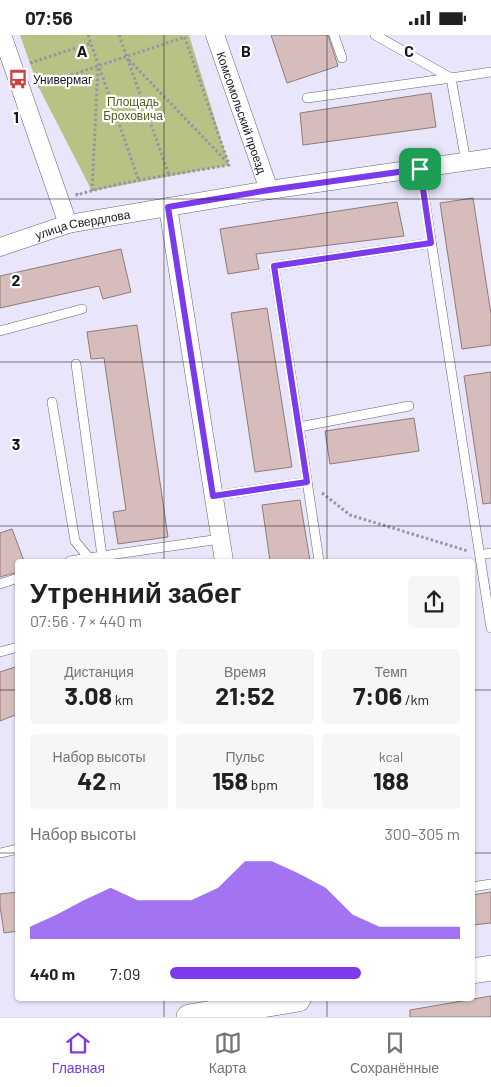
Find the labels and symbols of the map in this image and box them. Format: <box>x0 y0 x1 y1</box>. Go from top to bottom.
text: A <box>77 41 88 60</box>
text: B <box>241 41 251 60</box>
text: C <box>404 41 414 60</box>
street label: Комсомольский проезд <box>214 50 270 176</box>
bus stop icon: Универмаг <box>7 68 29 90</box>
place label: Универмаг <box>33 72 93 87</box>
park label: Площадь Броховича <box>103 94 163 123</box>
text: 1 <box>13 107 19 126</box>
pin <box>399 148 441 190</box>
street label: улица Свердлова <box>33 207 131 243</box>
text: 2 <box>12 270 21 289</box>
text: 3 <box>12 434 20 453</box>

